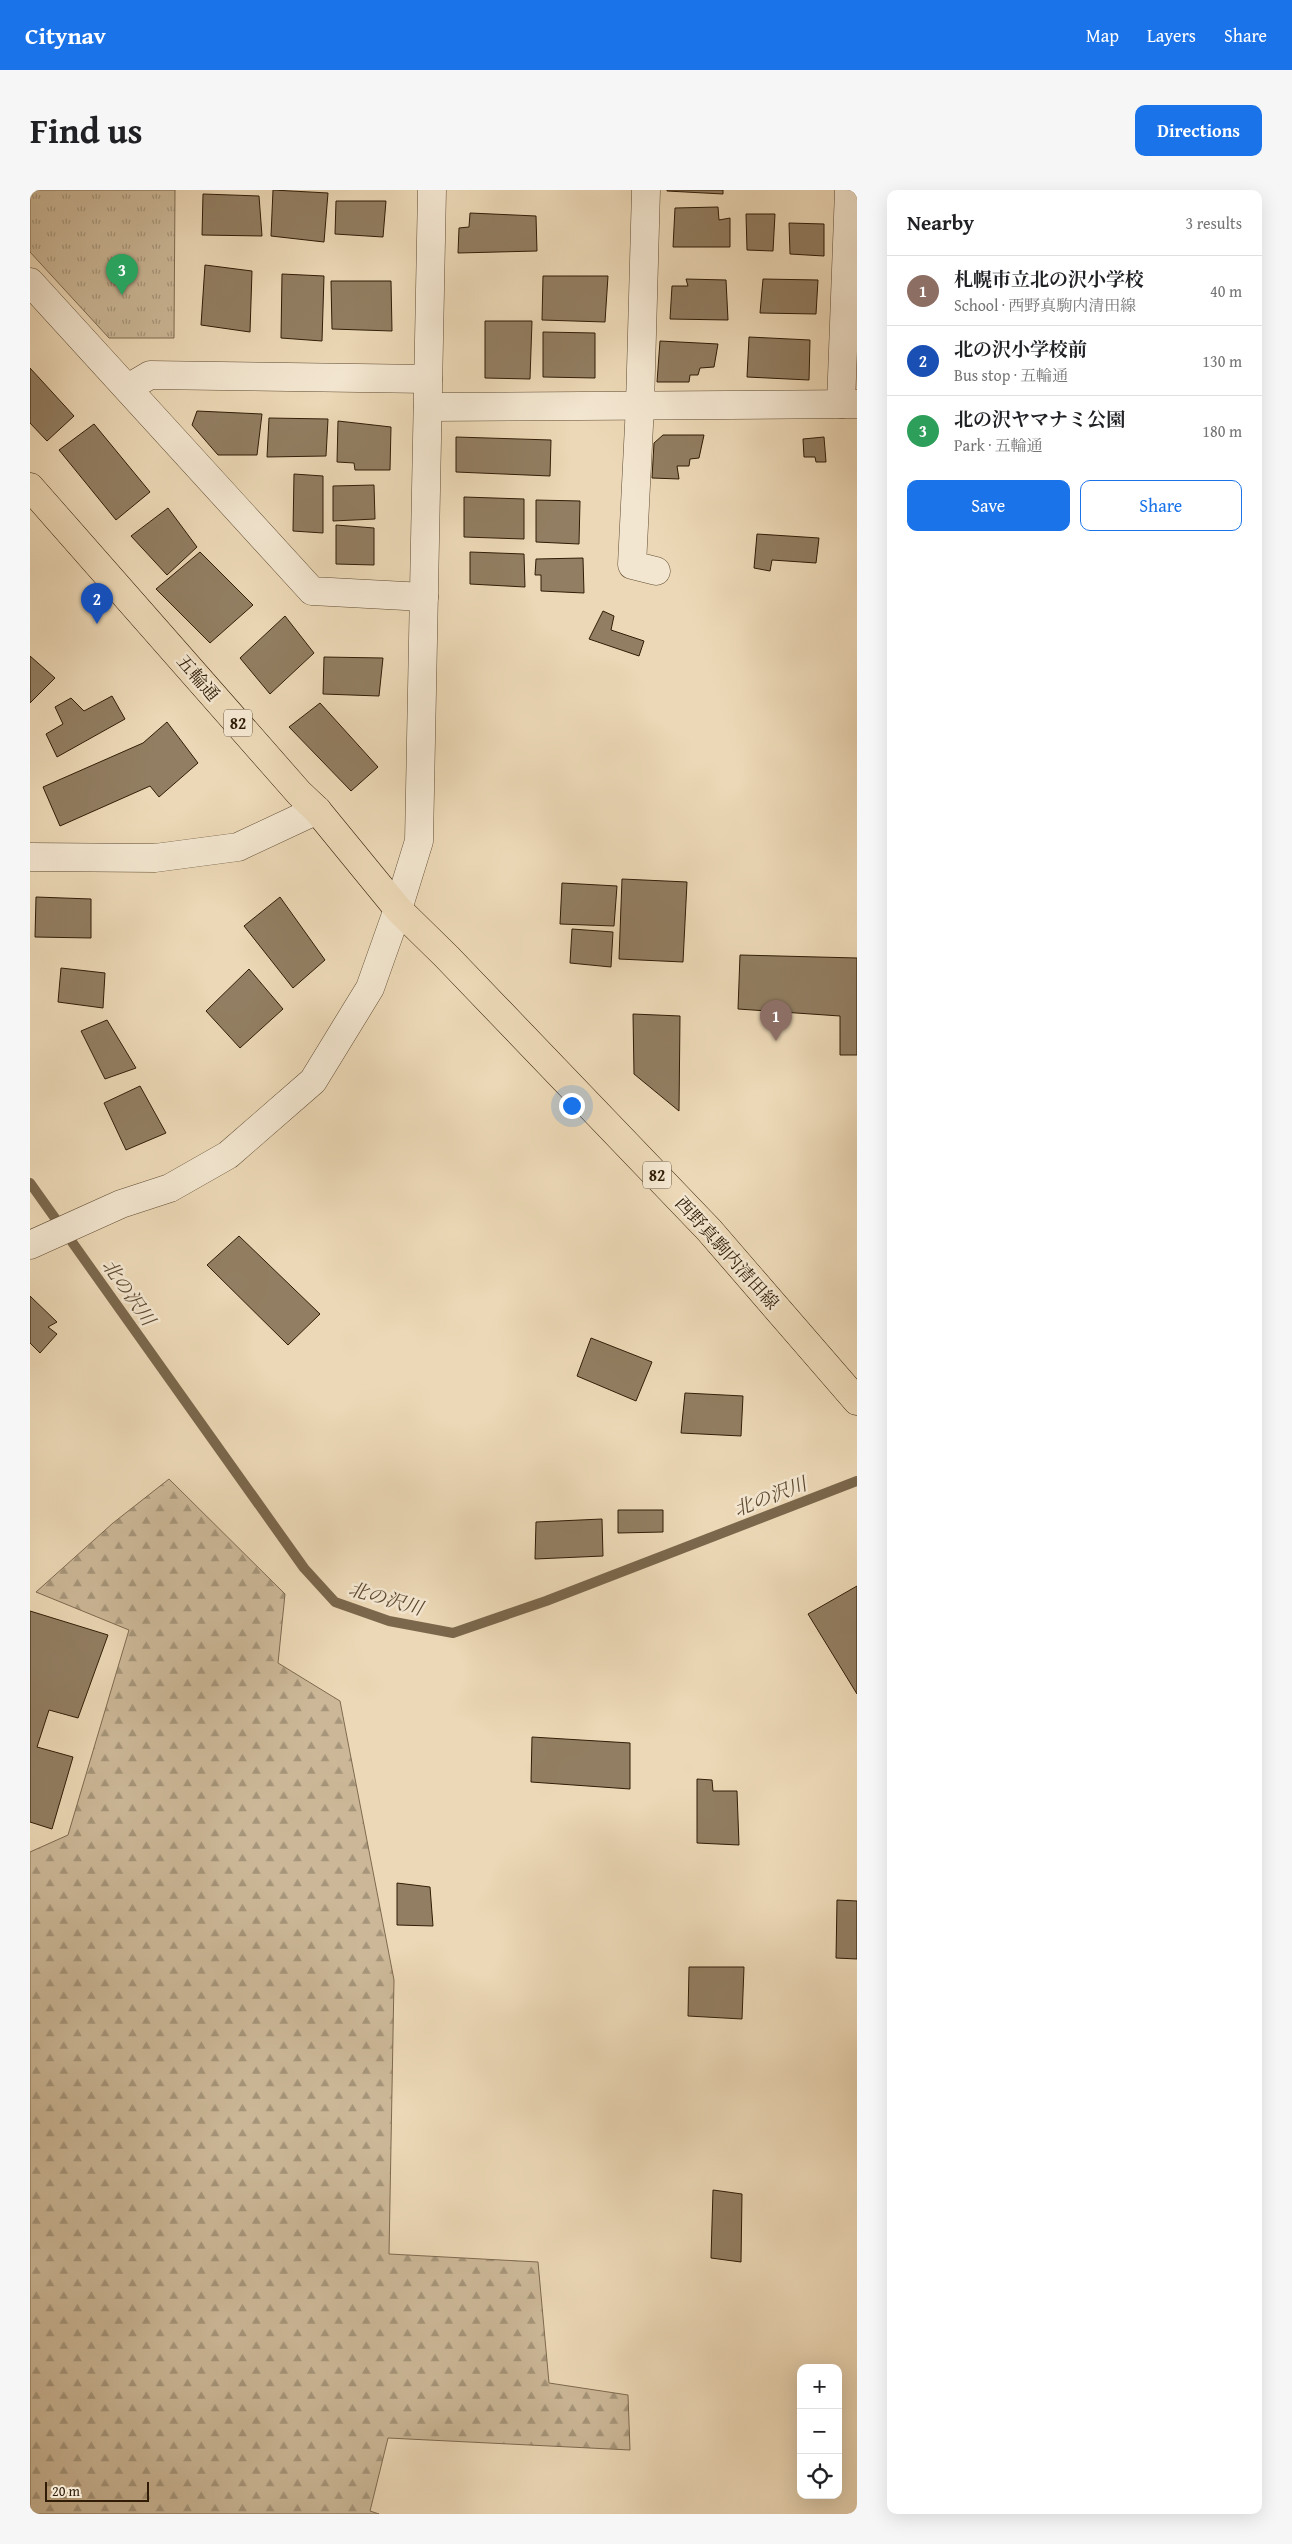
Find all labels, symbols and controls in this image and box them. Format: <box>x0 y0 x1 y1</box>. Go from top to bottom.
text: Citynav <box>25 18 106 53</box>
text: Map <box>1086 22 1119 49</box>
text: Layers <box>1147 22 1196 49</box>
text: Share <box>1224 22 1267 49</box>
text: Find us <box>30 105 143 156</box>
button: Directions <box>1135 105 1262 156</box>
text: Nearby <box>907 207 974 238</box>
text: 3 results <box>1185 211 1242 235</box>
pin: 3 <box>106 254 138 295</box>
text: 札幌市立北の沢小学校 <box>954 265 1144 293</box>
text: 1 <box>919 279 927 303</box>
text: 40 m <box>1210 279 1242 303</box>
text: School · 西野真駒内清田線 <box>954 293 1136 317</box>
text: 北の沢小学校前 <box>954 335 1087 363</box>
text: 2 <box>919 349 927 373</box>
text: 130 m <box>1202 349 1242 373</box>
text: Bus stop · 五輪通 <box>954 363 1068 387</box>
text: 北の沢ヤマナミ公園 <box>954 405 1125 433</box>
text: 3 <box>919 419 927 443</box>
text: 180 m <box>1202 419 1242 443</box>
text: Park · 五輪通 <box>954 433 1043 457</box>
button: Save <box>907 480 1070 531</box>
button: Share <box>1080 480 1242 531</box>
pin: 2 <box>81 583 113 624</box>
street label: 五輪通 <box>170 648 226 707</box>
road number: 82 <box>224 710 252 736</box>
pin: 1 <box>760 1000 792 1041</box>
your location <box>559 1093 585 1119</box>
road number: 82 <box>643 1162 671 1188</box>
street label: 西野真駒内清田線 <box>669 1190 786 1315</box>
water label: 北の沢川 <box>96 1253 163 1333</box>
water label: 北の沢川 <box>729 1469 812 1523</box>
water label: 北の沢川 <box>346 1574 428 1622</box>
map controls <box>797 2364 842 2499</box>
button: + <box>797 2364 842 2409</box>
button: − <box>797 2409 842 2454</box>
button: locate <box>797 2454 842 2499</box>
scale bar <box>45 2479 149 2502</box>
text: 20 m <box>52 2481 80 2501</box>

